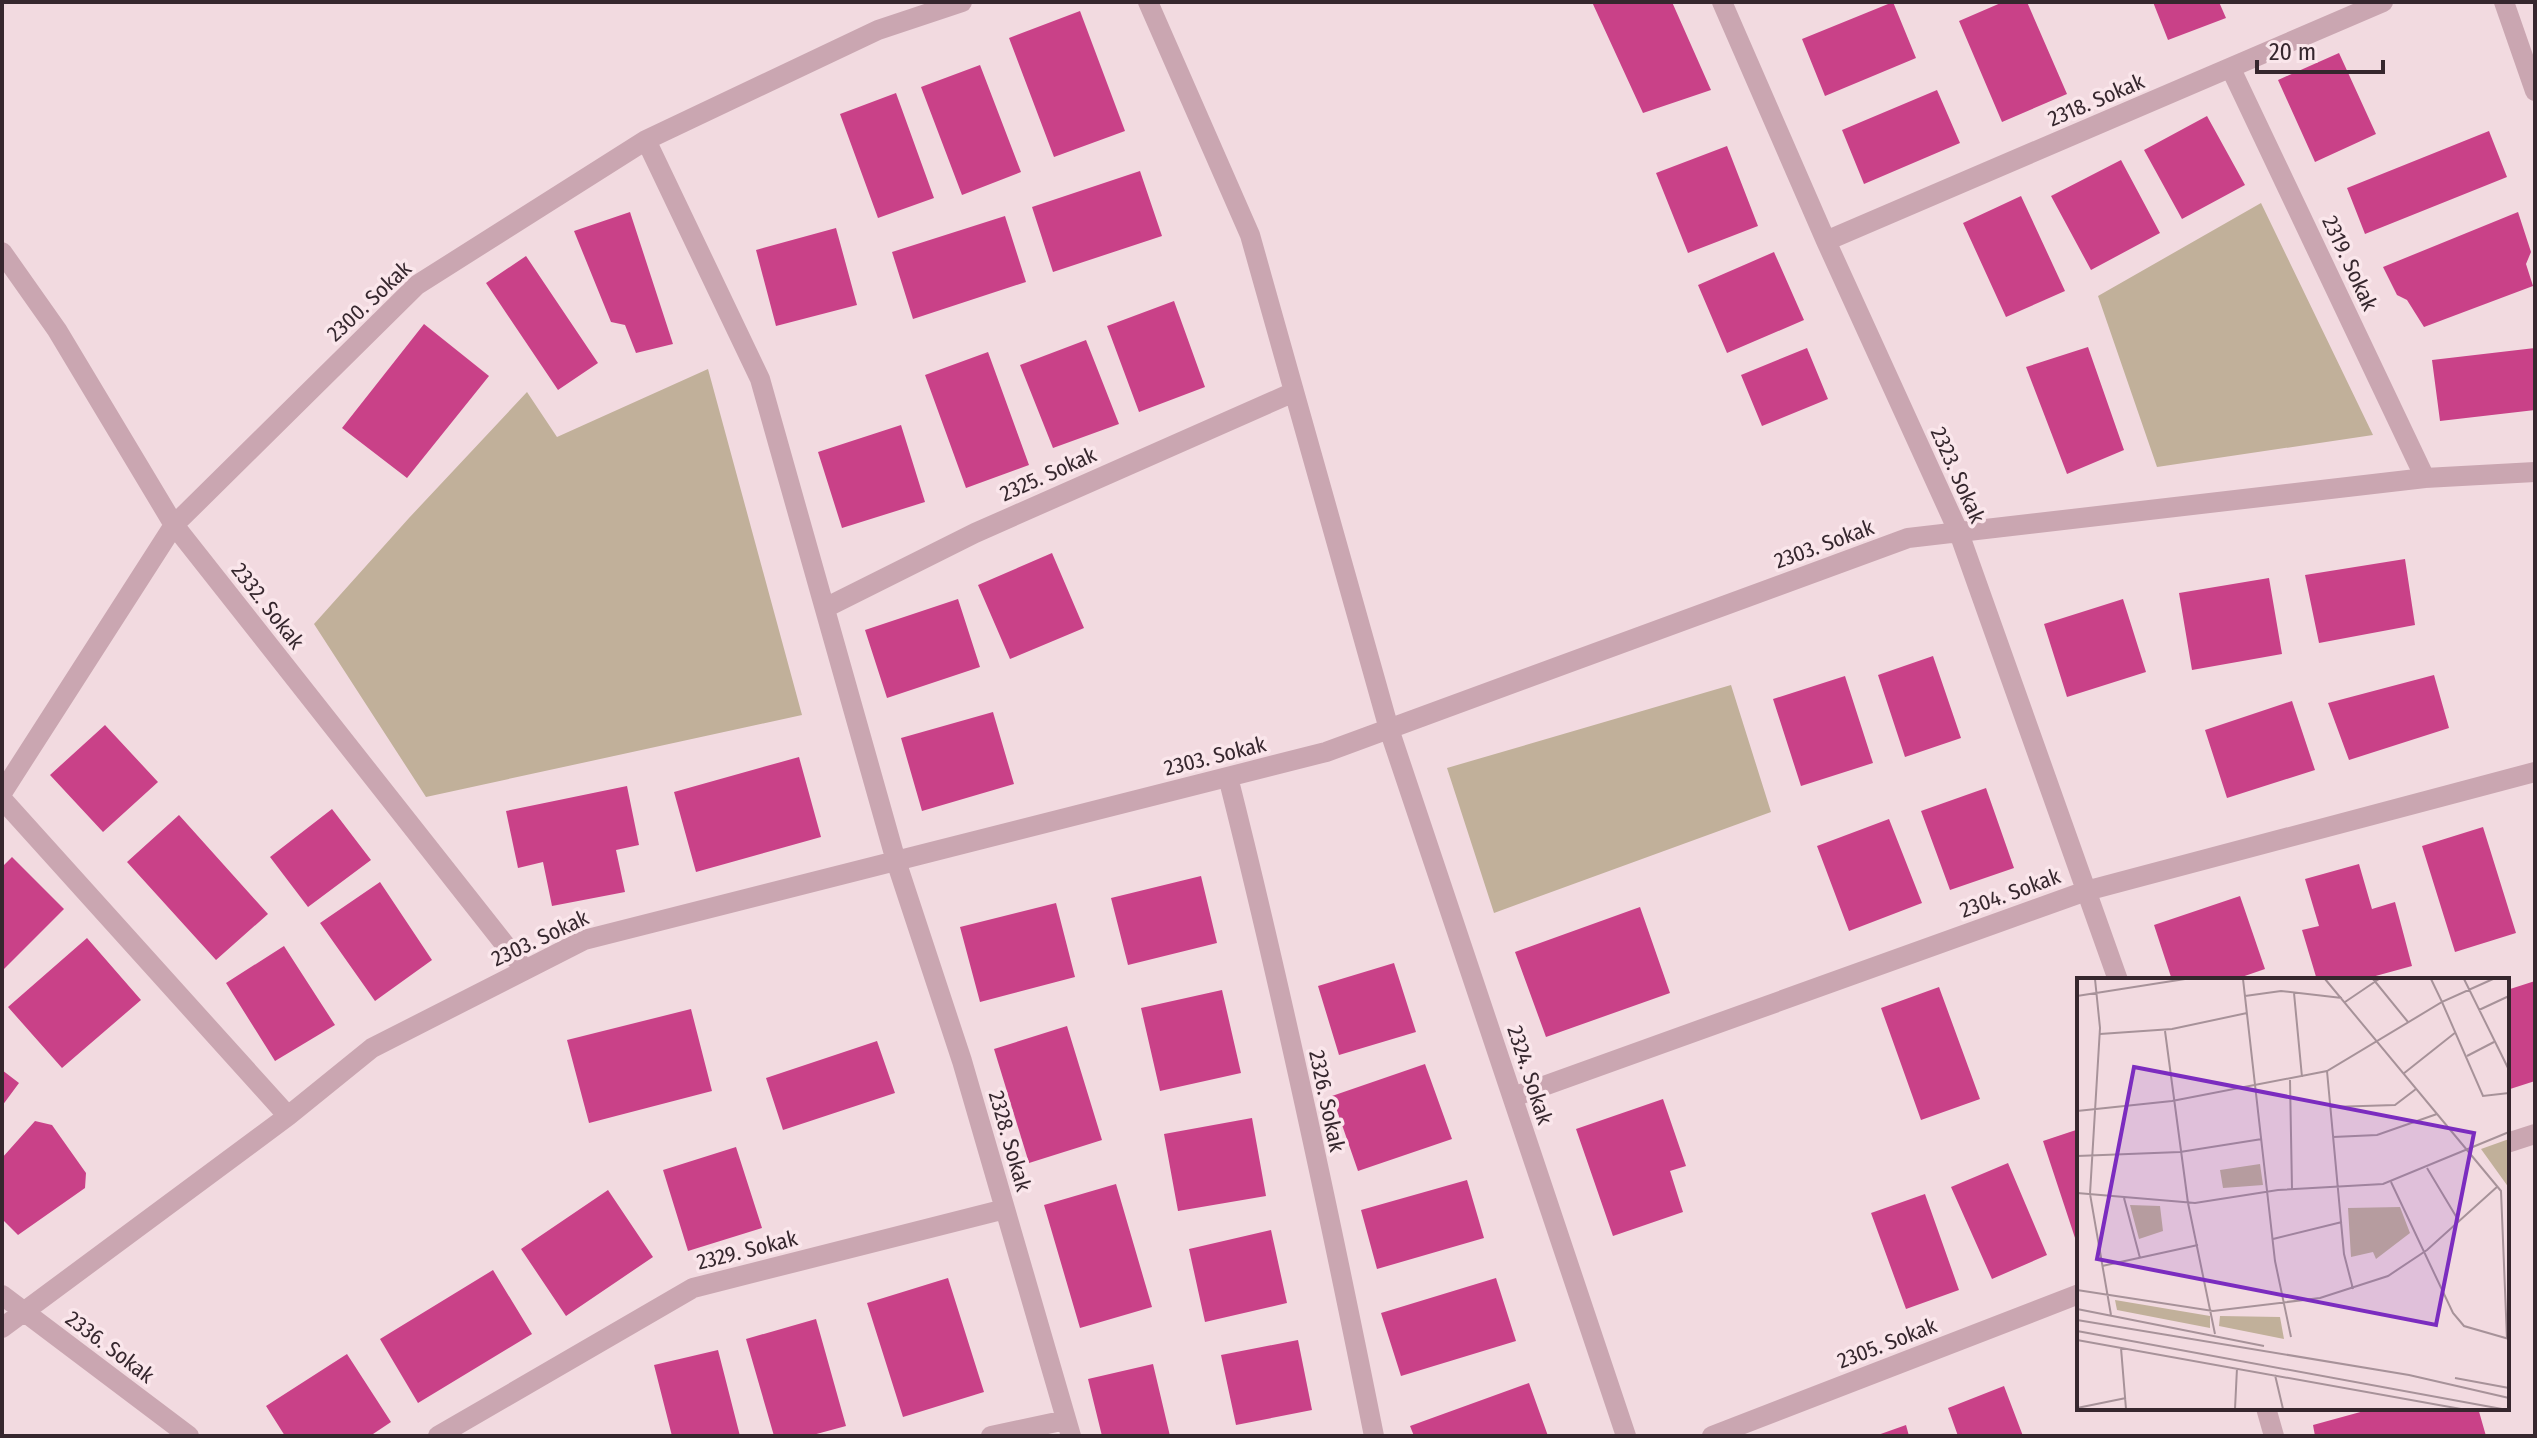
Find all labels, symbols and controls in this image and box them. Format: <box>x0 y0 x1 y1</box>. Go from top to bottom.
scale bar <box>2257 24 2383 74</box>
text: 20 m <box>2269 38 2316 66</box>
street label: 2318. Sokak <box>2044 67 2149 132</box>
street label: 2319. Sokak <box>2316 211 2384 315</box>
street label: 2300. Sokak <box>321 255 417 347</box>
street label: 2323. Sokak <box>1925 423 1991 528</box>
street label: 2325. Sokak <box>996 441 1101 507</box>
street label: 2303. Sokak <box>1771 513 1878 574</box>
street label: 2332. Sokak <box>226 557 311 655</box>
street label: 2303. Sokak <box>1161 730 1269 782</box>
street label: 2304. Sokak <box>1956 862 2065 924</box>
street label: 2303. Sokak <box>487 903 594 972</box>
inset map <box>2077 978 2509 1410</box>
street label: 2324. Sokak <box>1501 1022 1559 1129</box>
street label: 2326. Sokak <box>1303 1048 1351 1155</box>
street label: 2328. Sokak <box>983 1088 1037 1195</box>
street label: 2329. Sokak <box>694 1224 801 1276</box>
street label: 2336. Sokak <box>60 1305 160 1389</box>
street label: 2305. Sokak <box>1833 1311 1941 1374</box>

